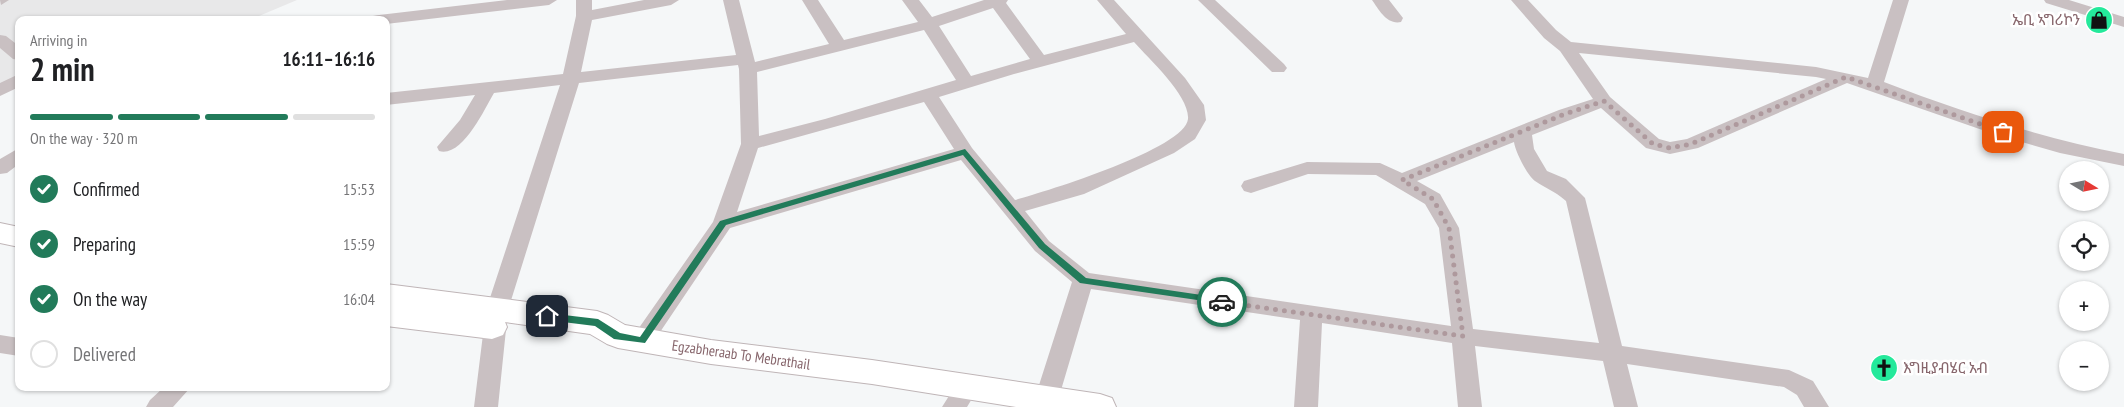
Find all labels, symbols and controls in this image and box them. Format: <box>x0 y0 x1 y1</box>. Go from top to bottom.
shop icon: ኤቢ ኣግሪኮን <box>2084 5 2114 35</box>
place label: ኤቢ ኣግሪኮን <box>2012 10 2080 29</box>
text: Arriving in <box>30 30 87 50</box>
text: 16:11–16:16 <box>282 47 375 71</box>
text: 2 min <box>30 48 95 90</box>
pin <box>1982 111 2024 153</box>
icon: bag <box>1989 118 2017 146</box>
text: On the way · 320 m <box>30 128 138 148</box>
north arrow <box>2059 161 2109 211</box>
map controls <box>2059 161 2109 391</box>
icon: check <box>30 175 58 203</box>
text: Confirmed <box>73 177 140 201</box>
text: 15:53 <box>343 179 375 199</box>
button: locate <box>2059 221 2109 271</box>
icon: check <box>30 230 58 258</box>
text: Preparing <box>73 232 136 256</box>
text: 15:59 <box>343 234 375 254</box>
courier <box>1197 277 1247 327</box>
button: + <box>2059 281 2109 331</box>
icon: check <box>30 285 58 313</box>
text: On the way <box>73 287 147 311</box>
icon: car <box>1208 288 1236 316</box>
text: 16:04 <box>343 289 375 309</box>
pin <box>526 295 568 337</box>
icon: home <box>533 302 561 330</box>
street label: Egzabheraab To Mebrathail <box>671 335 812 374</box>
button: − <box>2059 341 2109 391</box>
text: Delivered <box>73 342 136 366</box>
church icon: እግዚያብሄር አብ <box>1869 353 1899 383</box>
place label: እግዚያብሄር አብ <box>1903 358 1988 377</box>

